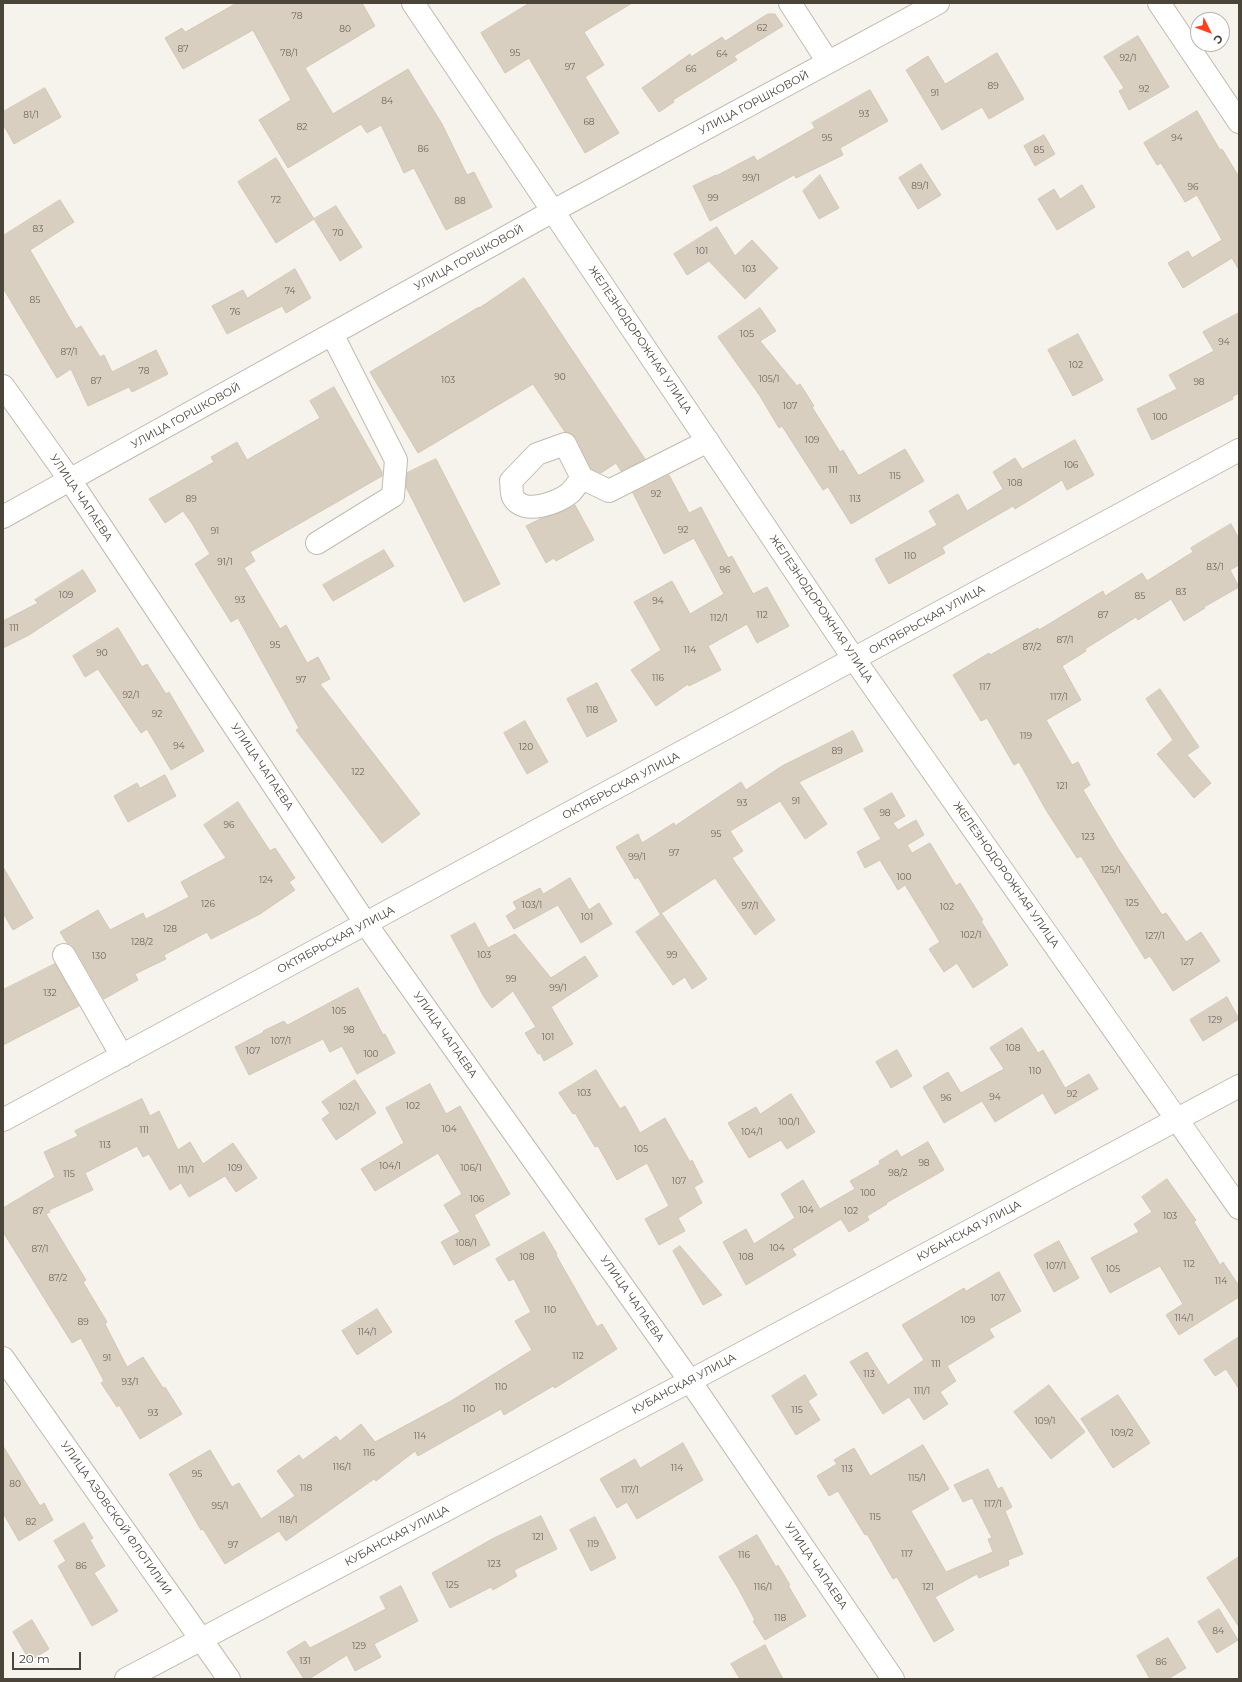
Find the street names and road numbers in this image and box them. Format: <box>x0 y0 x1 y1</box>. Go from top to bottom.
street label: УЛИЦА ГОРШКОВОЙ <box>697 68 811 138</box>
street label: УЛИЦА ГОРШКОВОЙ <box>412 222 526 294</box>
street label: ЖЕЛЕЗНОДОРОЖНАЯ УЛИЦА <box>586 264 694 416</box>
street label: УЛИЦА ГОРШКОВОЙ <box>129 380 243 452</box>
street label: УЛИЦА ЧАПАЕВА <box>47 452 115 544</box>
street label: ЖЕЛЕЗНОДОРОЖНАЯ УЛИЦА <box>767 533 875 685</box>
street label: ОКТЯБРЬСКАЯ УЛИЦА <box>867 583 987 657</box>
street label: УЛИЦА ЧАПАЕВА <box>228 721 296 813</box>
street label: ОКТЯБРЬСКАЯ УЛИЦА <box>560 750 682 822</box>
street label: ЖЕЛЕЗНОДОРОЖНАЯ УЛИЦА <box>950 799 1062 951</box>
street label: ОКТЯБРЬСКАЯ УЛИЦА <box>275 904 397 976</box>
street label: УЛИЦА ЧАПАЕВА <box>410 989 480 1081</box>
street label: КУБАНСКАЯ УЛИЦА <box>915 1198 1023 1264</box>
street label: УЛИЦА ЧАПАЕВА <box>597 1253 667 1345</box>
street label: КУБАНСКАЯ УЛИЦА <box>630 1351 738 1417</box>
street label: УЛИЦА АЗОВСКОЙ ФЛОТИЛИИ <box>58 1439 174 1597</box>
street label: КУБАНСКАЯ УЛИЦА <box>343 1503 451 1569</box>
street label: УЛИЦА ЧАПАЕВА <box>782 1520 850 1612</box>

